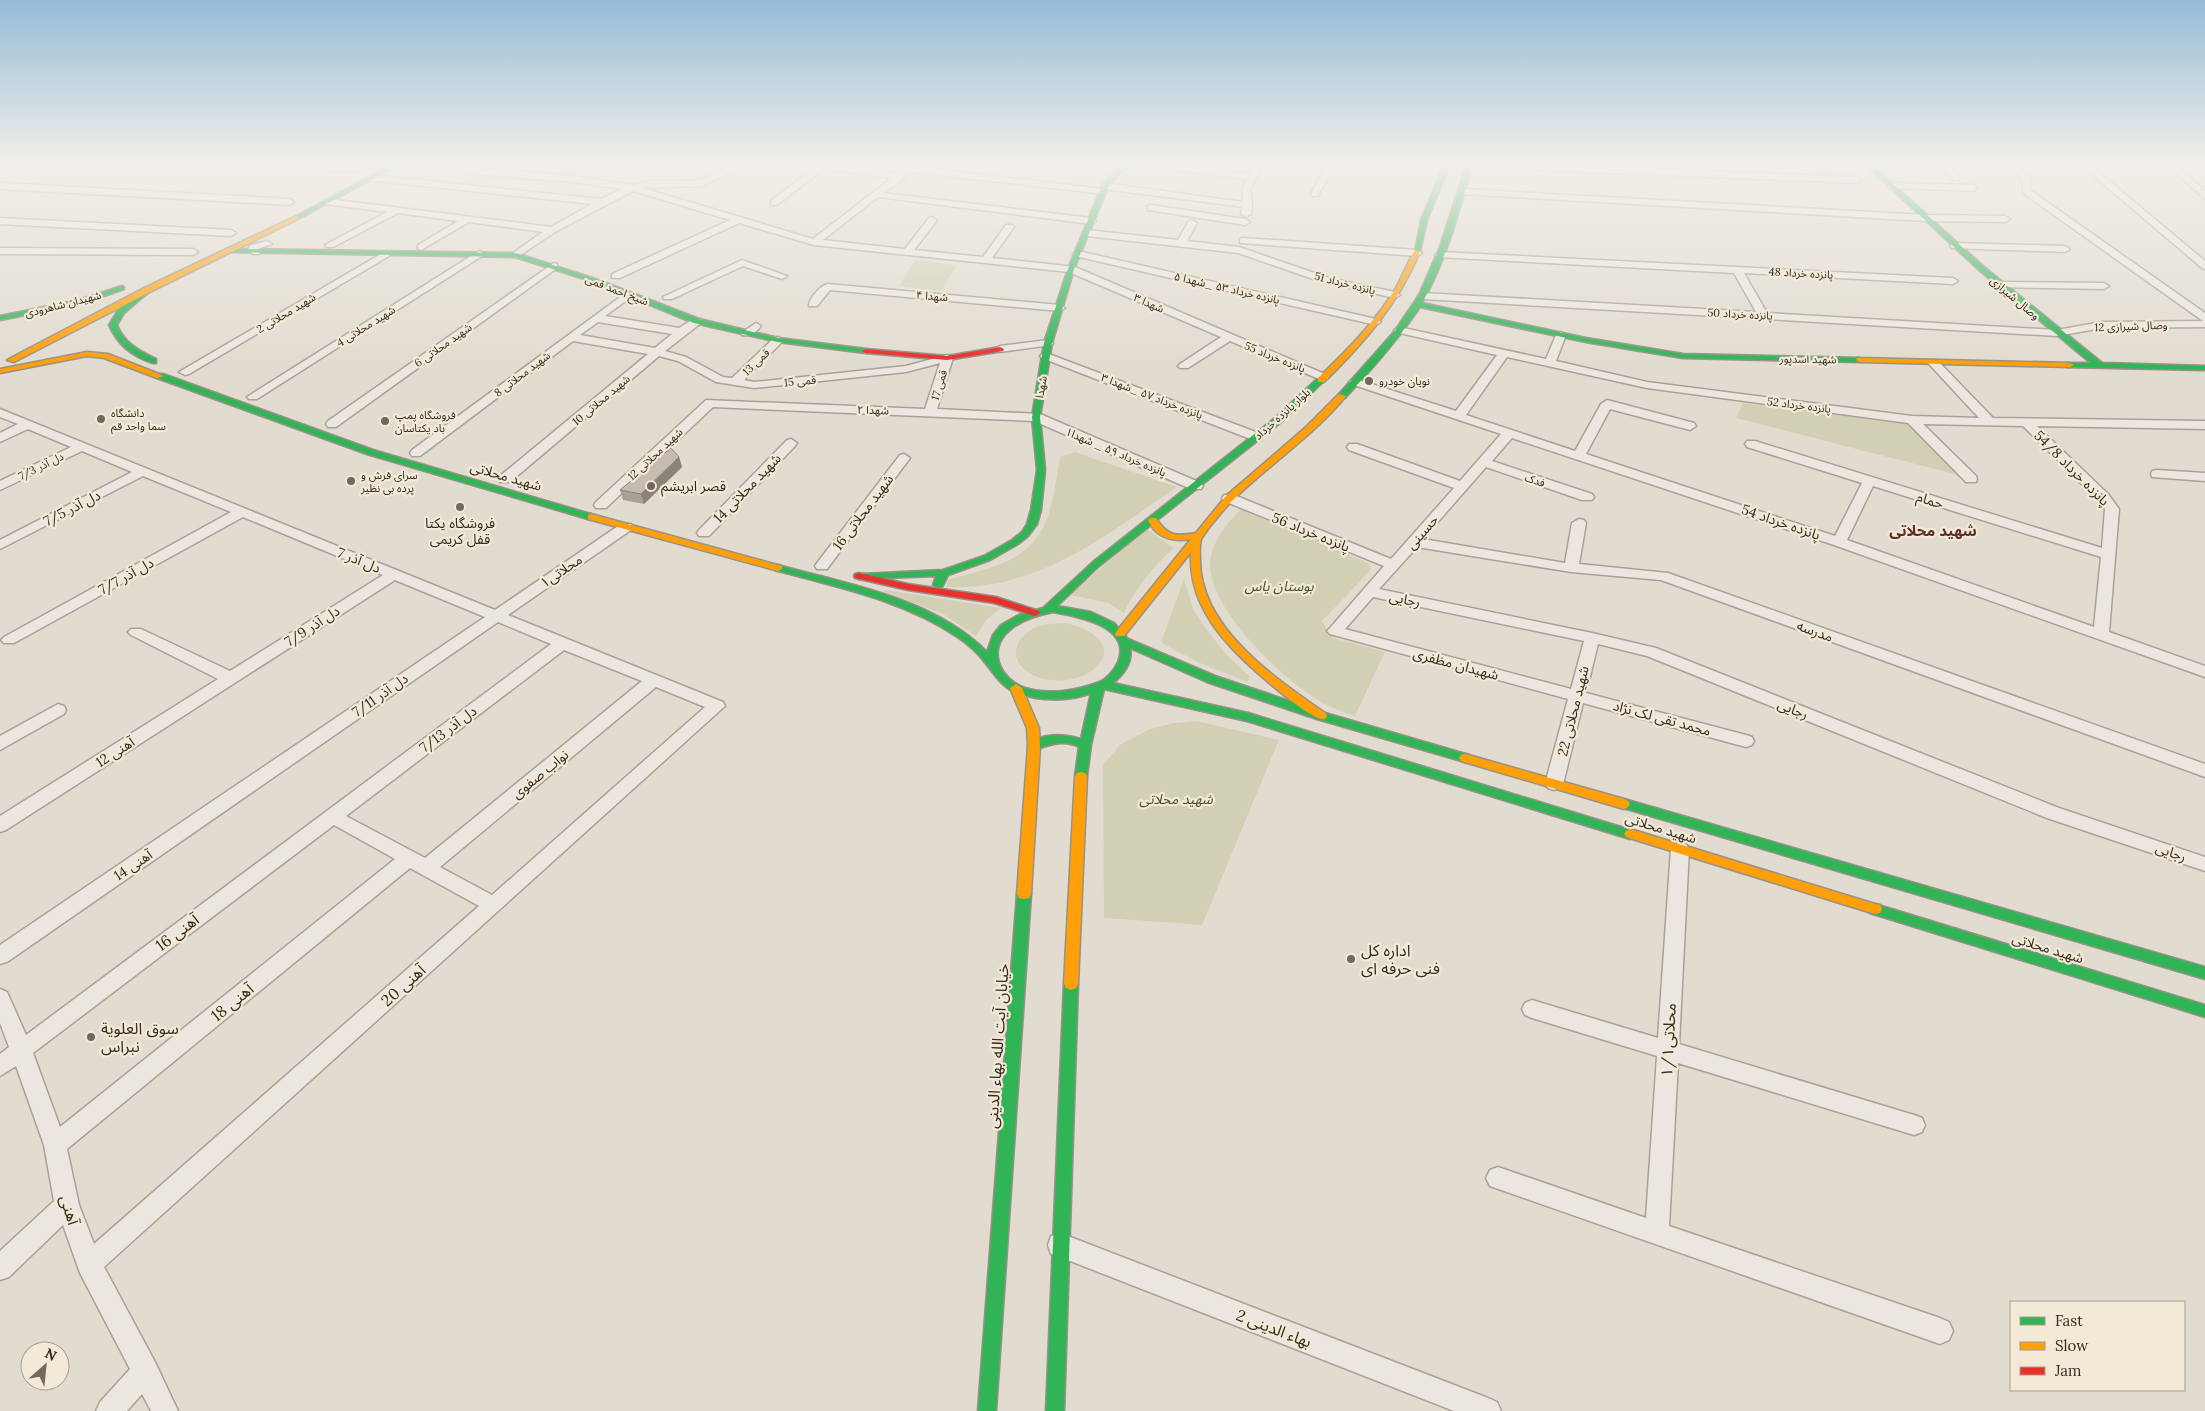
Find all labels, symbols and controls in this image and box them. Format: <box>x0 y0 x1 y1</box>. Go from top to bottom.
street label: پانزده خرداد 48 <box>1768 264 1834 283</box>
street label: پانزده خرداد ۵۳ _شهدا ۵ <box>1173 269 1281 308</box>
street label: پانزده خرداد 51 <box>1313 269 1377 298</box>
street label: شیخ احمد قمی <box>583 272 651 309</box>
street label: وصال شیرازی <box>1987 273 2043 323</box>
street label: شهیدان شاهرودی <box>23 288 103 320</box>
street label: شهدا ۴ <box>916 288 949 304</box>
street label: شهید محلاتی 2 <box>254 290 319 336</box>
street label: شهدا ۳ <box>1132 290 1167 316</box>
street label: شهید محلاتی 4 <box>334 302 398 350</box>
street label: پانزده خرداد 50 <box>1707 305 1773 324</box>
street label: وصال شیرازی 12 <box>2094 318 2168 334</box>
street label: شهید محلاتی 6 <box>412 320 475 370</box>
street label: پانزده خرداد 55 <box>1242 338 1308 377</box>
street label: قمی 13 <box>739 346 773 378</box>
street label: شهید محلاتی 8 <box>491 348 553 400</box>
street label: شهید اسدپور <box>1779 351 1837 368</box>
street label: قمی 17 <box>928 368 950 402</box>
street label: پانزده خرداد ۵۷ _شهدا ۳ <box>1099 370 1205 423</box>
street label: شهید محلاتی 10 <box>569 371 633 428</box>
street label: قمی 15 <box>783 373 817 389</box>
street label: شهدا <box>1032 374 1050 399</box>
place label: نویان خودرو <box>1379 374 1430 388</box>
marker: نویان خودرو <box>1363 375 1375 387</box>
street label: بلوار پانزده خرداد <box>1251 385 1314 444</box>
street label: پانزده خرداد 52 <box>1766 394 1832 417</box>
street label: شهدا ۲ <box>857 402 890 418</box>
place label: دانشگاه سما واحد قم <box>111 406 166 435</box>
place label: فروشگاه پمپ باد یکتاسان <box>395 408 456 435</box>
marker: دانشگاه سما واحد قم <box>95 413 107 425</box>
marker: فروشگاه پمپ باد یکتاسان <box>379 415 391 427</box>
street label: پانزده خرداد ۵۹ _ شهدا۱ <box>1063 424 1168 481</box>
street label: شهید محلاتی 12 <box>624 425 686 483</box>
street label: پانزده خرداد 54/8 <box>2030 427 2113 510</box>
street label: دل آذر 7/3 <box>16 449 66 484</box>
street label: شهید محلاتی 14 <box>709 449 785 527</box>
street label: شهید محلاتی <box>468 457 544 495</box>
place label: سرای فرش و پرده بی نظیر <box>360 468 418 496</box>
street label: شهید محلاتی 16 <box>829 470 897 554</box>
street label: فدک <box>1523 470 1547 490</box>
marker: سرای فرش و پرده بی نظیر <box>345 475 357 487</box>
place label: قصر ابریشم <box>661 477 726 497</box>
marker: قصر ابریشم <box>645 480 657 492</box>
street label: دل آذر 7/5 <box>40 486 104 530</box>
street label: حمام <box>1914 487 1946 514</box>
street label: پانزده خرداد 54 <box>1739 500 1823 545</box>
marker: فروشگاه یکتا قفل کریمی <box>454 501 466 513</box>
street label: پانزده خرداد 56 <box>1269 508 1353 557</box>
street label: حسینی <box>1402 511 1442 553</box>
place label: فروشگاه یکتا قفل کریمی <box>425 514 495 548</box>
district label: شهید محلاتی <box>1889 521 1977 540</box>
street label: دل آذر 7 <box>335 543 384 577</box>
street label: محلاتی۱ <box>536 550 586 592</box>
street label: دل آذر 7/7 <box>95 553 157 599</box>
park label: بوستان یاس <box>1244 577 1314 595</box>
street label: رجایی <box>1388 587 1422 611</box>
street label: دل آذر 7/9 <box>281 601 343 650</box>
street label: مدرسه <box>1794 616 1836 646</box>
street label: شهیدان مظفری <box>1411 644 1501 684</box>
street label: شهید محلاتی 22 <box>1553 664 1593 758</box>
street label: دل آذر 7/11 <box>349 669 412 721</box>
street label: رجایی <box>1775 695 1811 723</box>
street label: محمد تقی لک نژاد <box>1611 696 1713 740</box>
street label: دل آذر 7/13 <box>416 701 480 756</box>
street label: آهنی 12 <box>92 732 139 771</box>
street label: نواب صفوی <box>508 745 572 802</box>
park label: شهید محلاتی <box>1139 790 1214 808</box>
street label: شهید محلاتی <box>1623 809 1699 847</box>
street label: رجایی <box>2153 838 2189 866</box>
street label: آهنی 14 <box>110 845 157 884</box>
street label: آهنی 16 <box>151 908 204 955</box>
street label: شهید محلاتی <box>2010 929 2086 967</box>
place label: اداره کل فنی حرفه ای <box>1361 940 1440 978</box>
marker: اداره کل فنی حرفه ای <box>1345 953 1357 965</box>
street label: آهنی 20 <box>377 959 430 1010</box>
street label: خیابان آیت الله بهاء الدینی <box>981 963 1013 1129</box>
street label: آهنی 18 <box>207 978 258 1025</box>
street label: محلاتی۱/۱ <box>1656 1002 1681 1078</box>
place label: سوق العلوية نبراس <box>101 1018 179 1056</box>
marker: سوق العلوية نبراس <box>85 1031 97 1043</box>
street label: آهنی <box>56 1193 84 1229</box>
legend <box>2010 1301 2185 1391</box>
street label: بهاء الدینی 2 <box>1233 1304 1315 1352</box>
text: Fast <box>2055 1311 2083 1330</box>
text: Slow <box>2055 1336 2088 1355</box>
north arrow <box>20 1341 70 1391</box>
text: N <box>42 1344 60 1365</box>
text: Jam <box>2054 1361 2082 1380</box>

